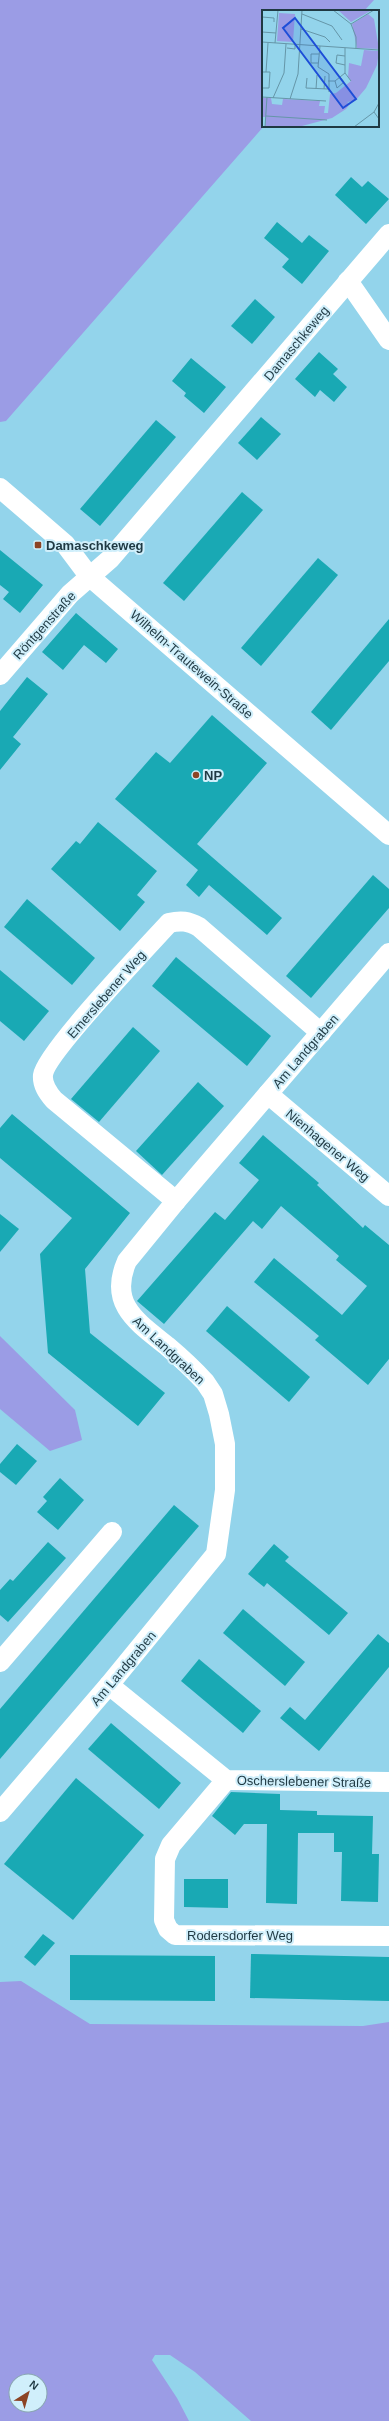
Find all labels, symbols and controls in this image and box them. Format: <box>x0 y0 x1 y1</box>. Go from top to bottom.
inset map <box>262 10 379 127</box>
street label: Damaschkeweg <box>261 303 332 384</box>
place label: Damaschkeweg <box>46 538 144 553</box>
marker: Damaschkeweg <box>33 540 43 550</box>
street label: Röntgenstraße <box>10 588 79 662</box>
street label: Wilhelm-Trautewein-Straße <box>127 607 256 722</box>
place label: NP <box>204 768 222 783</box>
marker: NP <box>191 770 201 780</box>
street label: Emerslebener Weg <box>64 948 148 1041</box>
street label: Am Landgraben <box>269 1011 341 1091</box>
street label: Nienhagener Weg <box>283 1106 373 1185</box>
street label: Am Landgraben <box>130 1313 208 1387</box>
street label: Am Landgraben <box>88 1628 159 1709</box>
street label: Oscherslebener Straße <box>237 1773 371 1790</box>
street label: Rodersdorfer Weg <box>187 1928 293 1943</box>
north arrow <box>8 2373 48 2413</box>
text: N <box>27 2378 41 2392</box>

